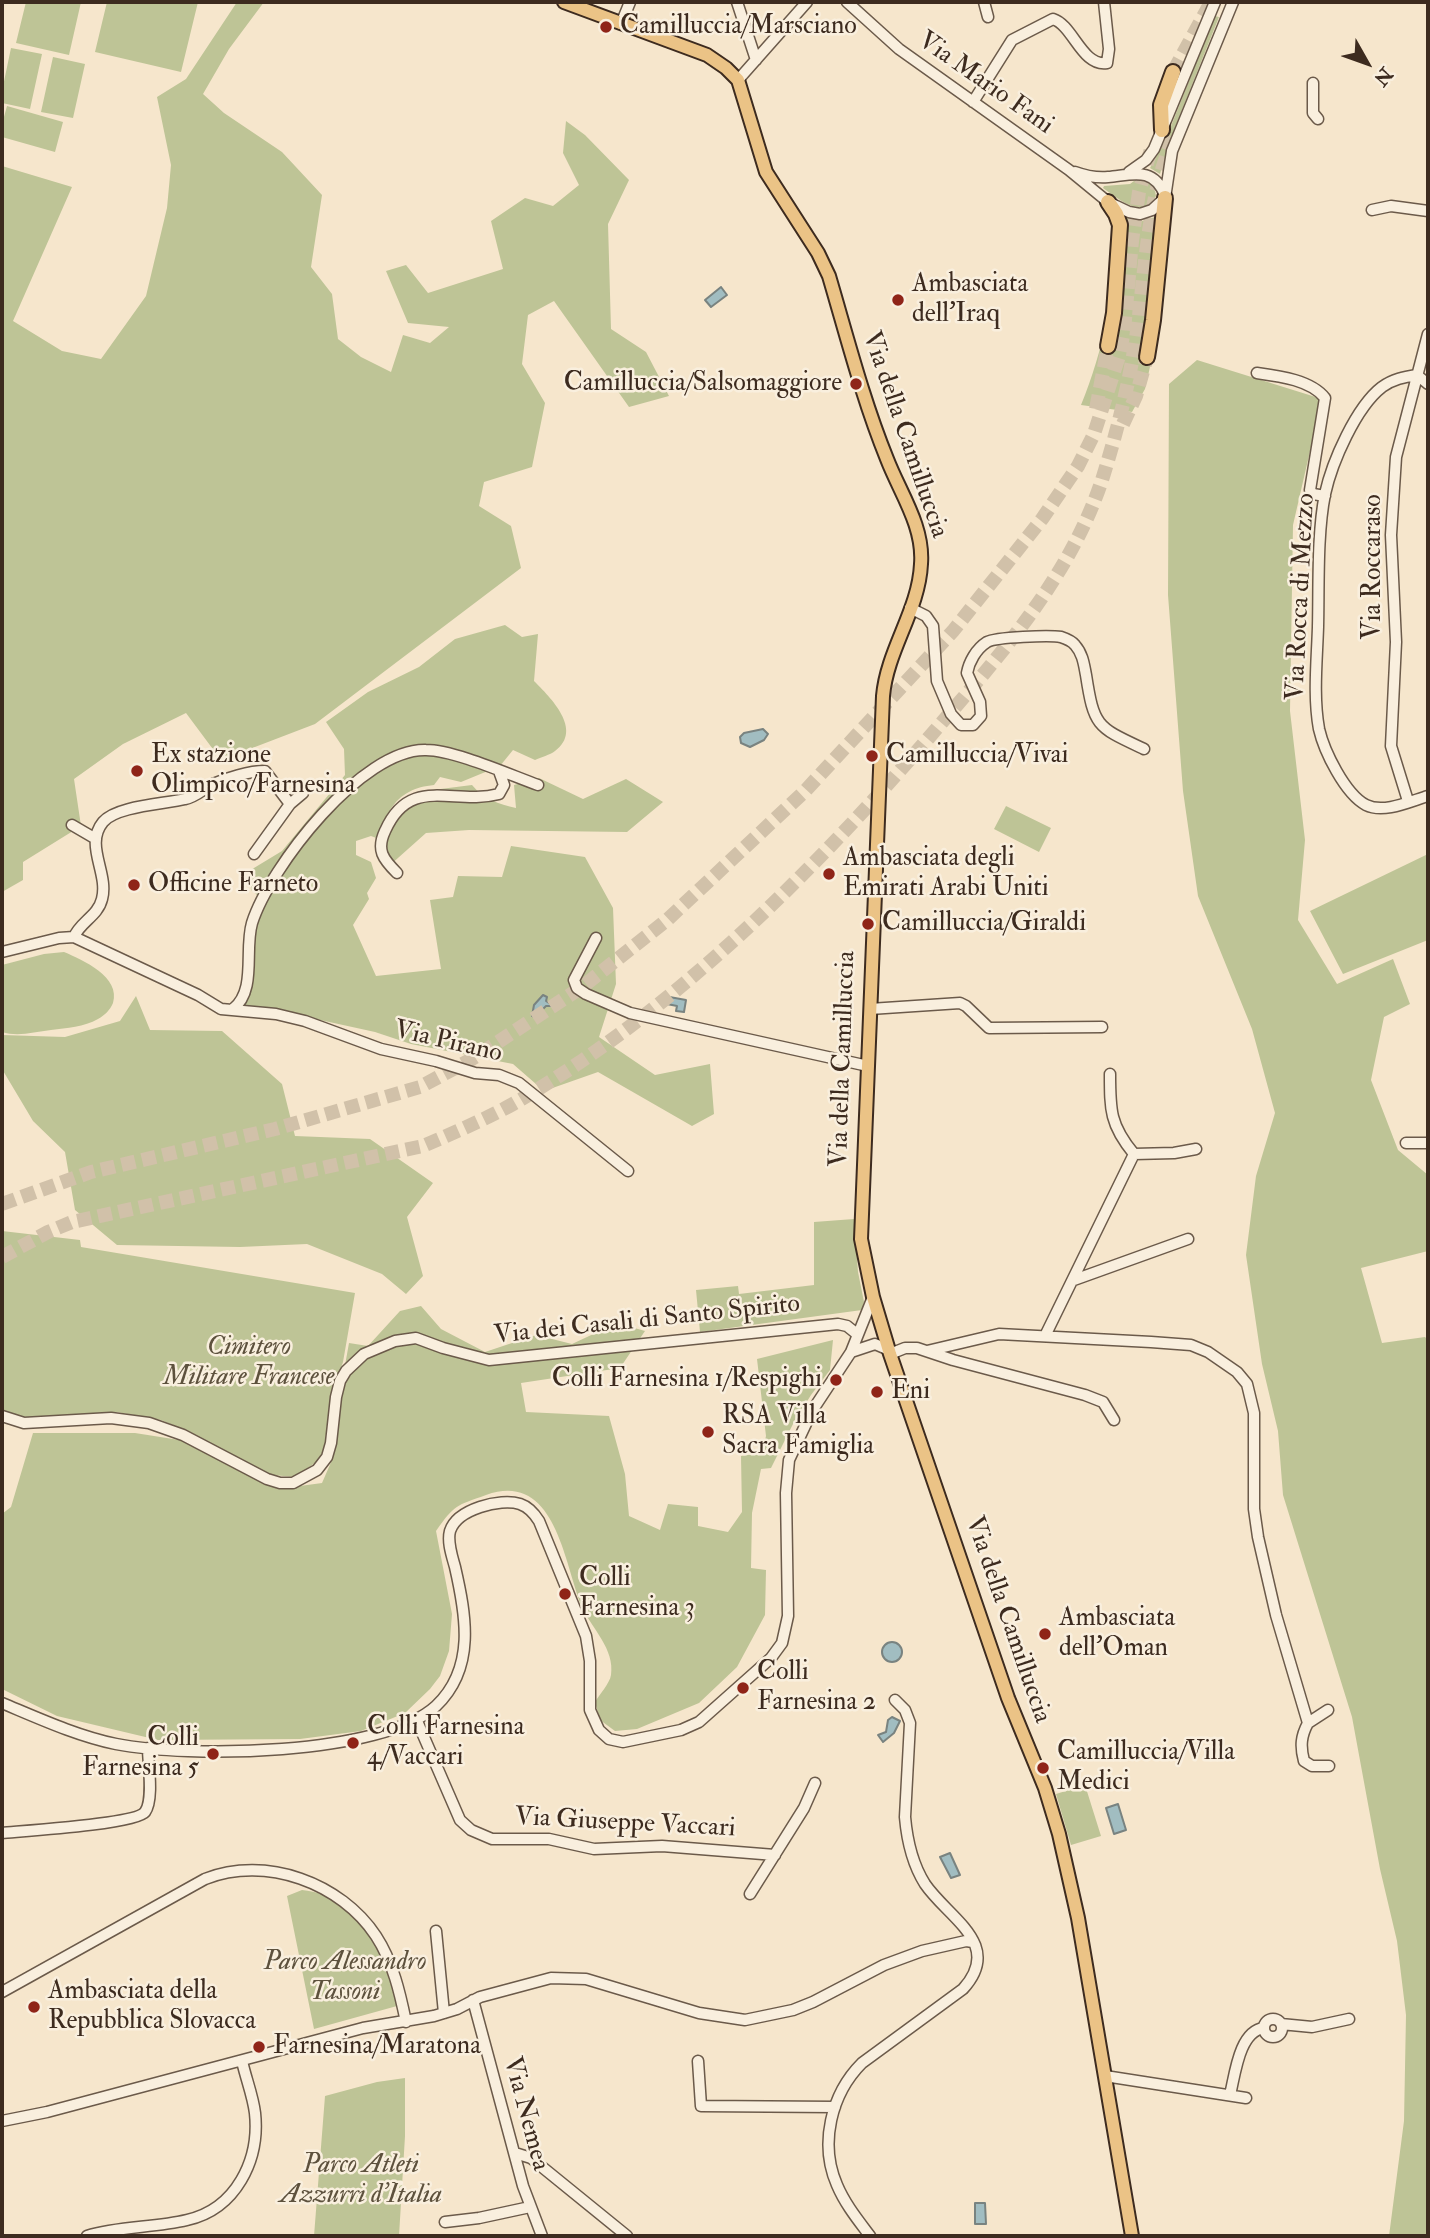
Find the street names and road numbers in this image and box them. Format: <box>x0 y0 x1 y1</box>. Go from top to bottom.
street label: Via Mario Fani <box>911 26 1059 142</box>
street label: Via della Camilluccia <box>854 328 954 542</box>
street label: Via Rocca di Mezzo <box>1281 492 1323 702</box>
street label: Via Roccaraso <box>1358 494 1390 640</box>
street label: Via della Camilluccia <box>825 950 863 1168</box>
street label: Via Pirano <box>391 1015 505 1071</box>
street label: Via dei Casali di Santo Spirito <box>493 1289 801 1353</box>
street label: Via della Camilluccia <box>957 1513 1057 1727</box>
street label: Via Giuseppe Vaccari <box>514 1803 736 1845</box>
street label: Via Nemea <box>495 2054 555 2174</box>

